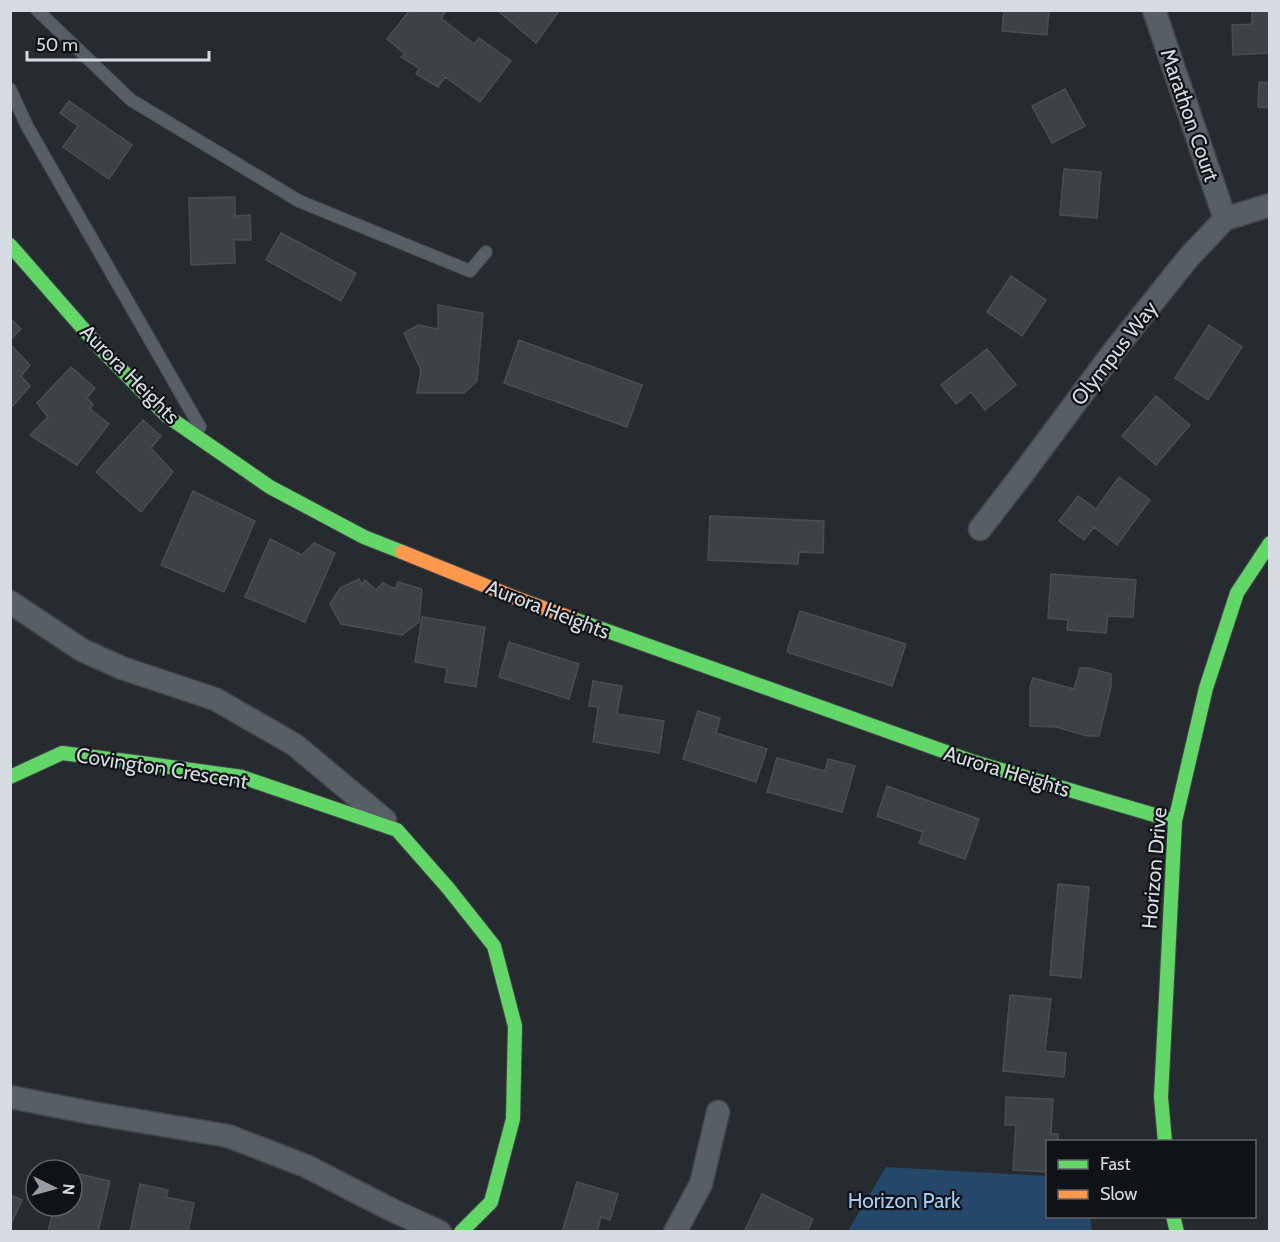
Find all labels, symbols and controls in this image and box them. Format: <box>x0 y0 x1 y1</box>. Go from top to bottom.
scale bar <box>27 24 208 62</box>
text: 50 m <box>36 34 78 56</box>
street label: Marathon Court <box>1156 45 1224 185</box>
street label: Olympus Way <box>1066 296 1163 410</box>
street label: Aurora Heights <box>75 319 185 429</box>
street label: Aurora Heights <box>483 574 613 644</box>
street label: Aurora Heights <box>941 740 1073 802</box>
street label: Covington Crescent <box>74 742 250 794</box>
street label: Horizon Drive <box>1136 806 1172 930</box>
legend <box>1046 1140 1256 1218</box>
text: Fast <box>1100 1153 1131 1175</box>
north arrow <box>24 1158 84 1218</box>
text: N <box>58 1183 78 1196</box>
text: Slow <box>1100 1183 1137 1205</box>
park label: Horizon Park <box>848 1188 961 1213</box>

